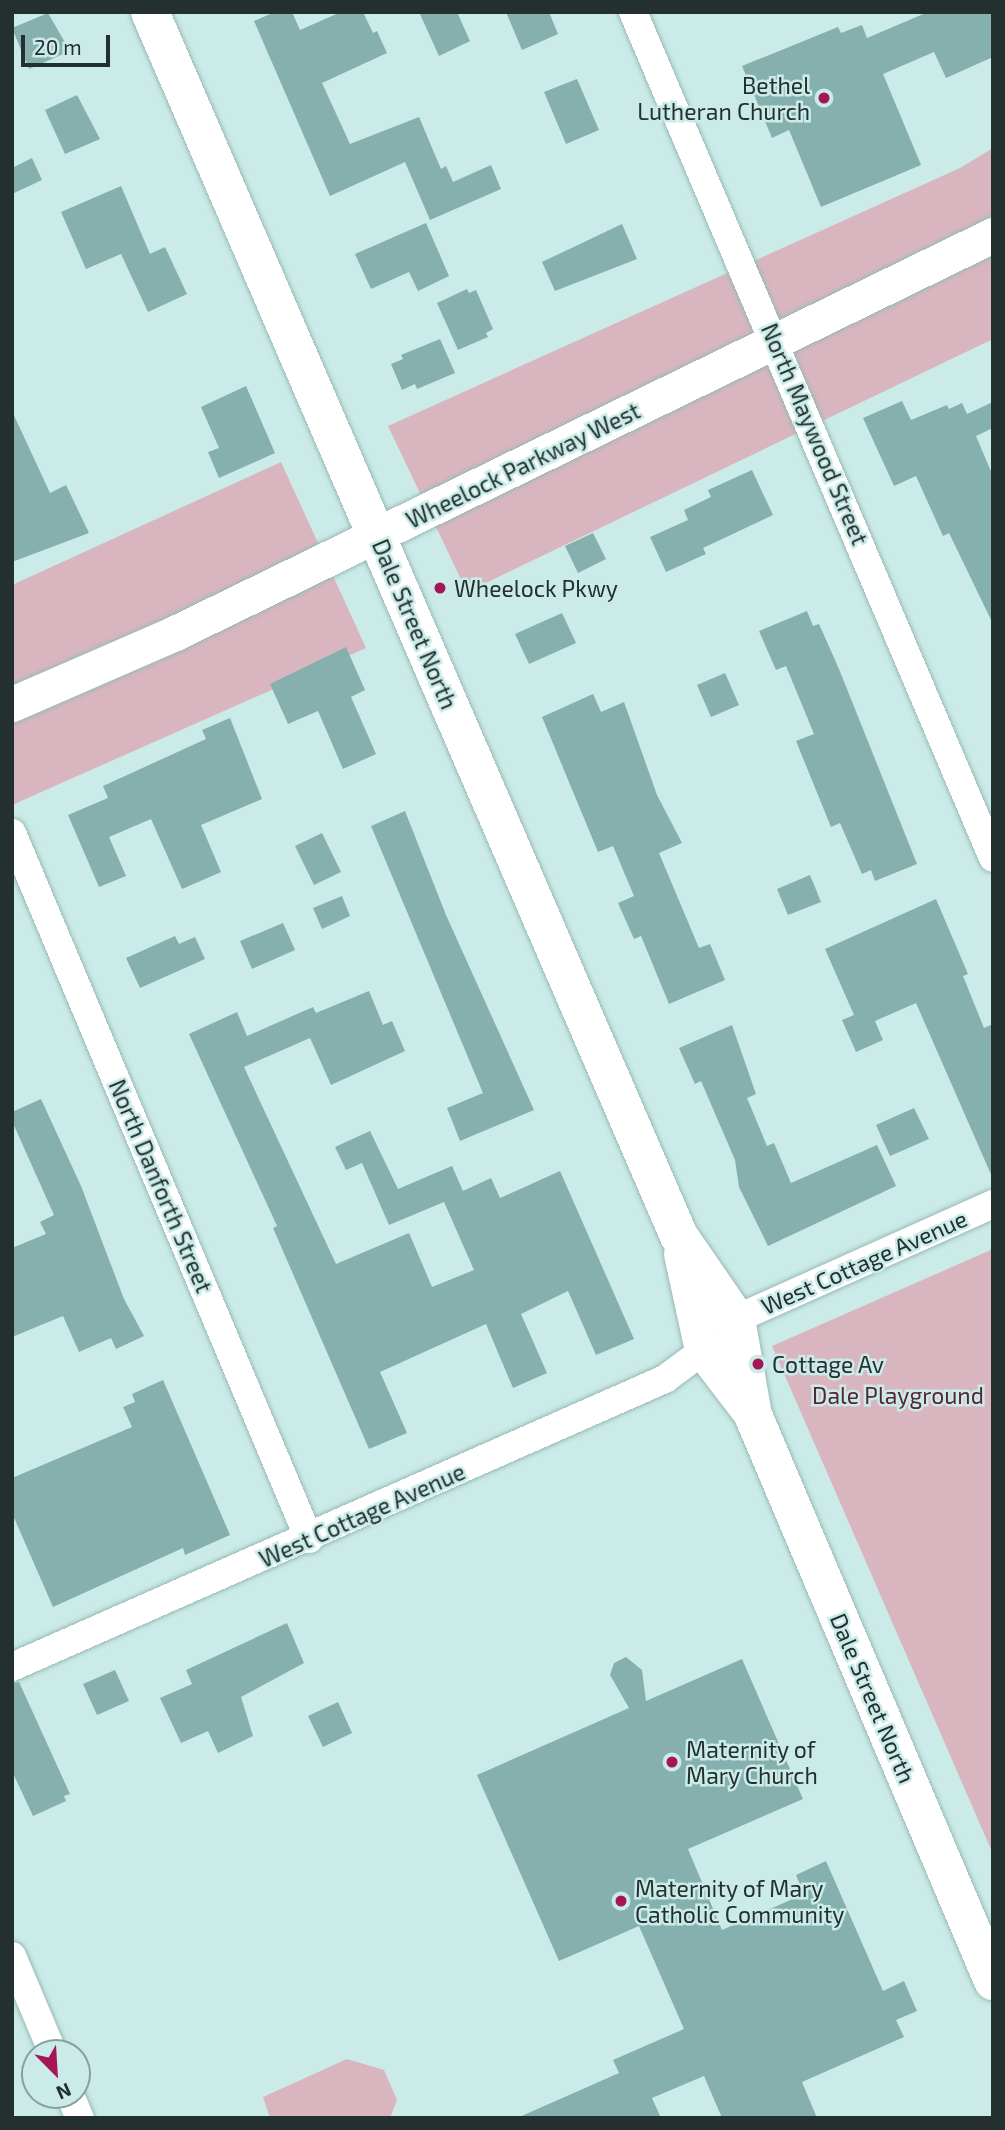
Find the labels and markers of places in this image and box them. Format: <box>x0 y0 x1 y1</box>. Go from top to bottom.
place label: Bethel Lutheran Church <box>637 71 810 125</box>
marker: Bethel Lutheran Church <box>816 90 832 106</box>
place label: Wheelock Pkwy <box>454 574 618 602</box>
marker: Wheelock Pkwy <box>432 580 448 596</box>
place label: Cottage Av <box>772 1350 885 1378</box>
marker: Cottage Av <box>750 1356 766 1372</box>
place label: Maternity of Mary Church <box>686 1735 818 1789</box>
marker: Maternity of Mary Church <box>664 1754 680 1770</box>
place label: Maternity of Mary Catholic Community <box>635 1874 844 1928</box>
marker: Maternity of Mary Catholic Community <box>613 1893 629 1909</box>

